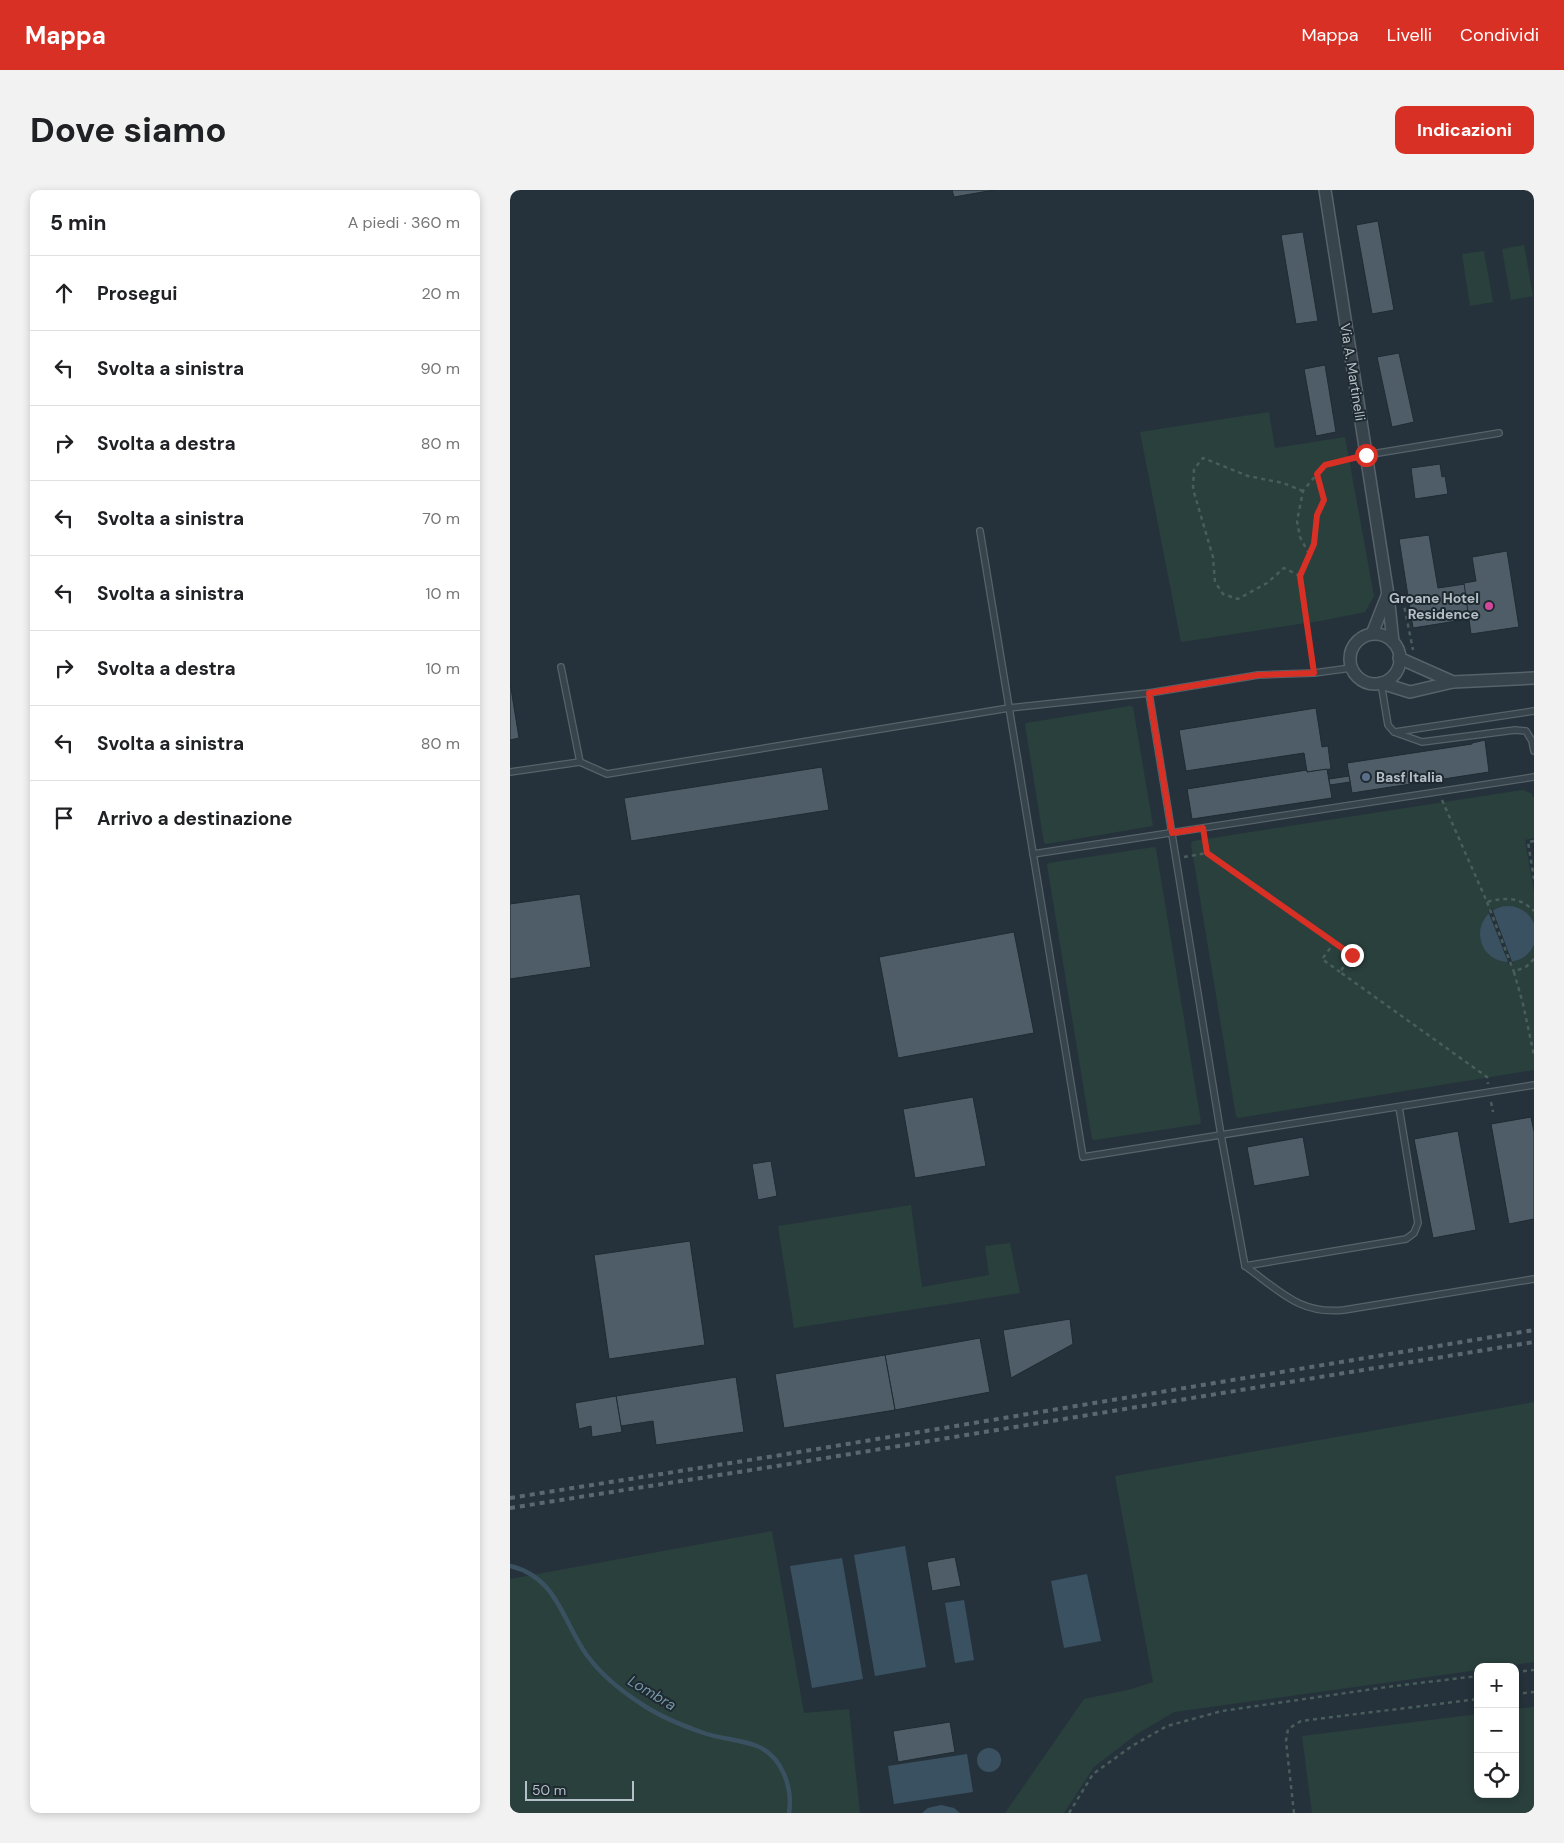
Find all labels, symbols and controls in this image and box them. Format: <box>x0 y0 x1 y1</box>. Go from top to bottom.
text: Mappa <box>25 20 106 51</box>
text: Mappa <box>1301 23 1359 47</box>
text: Livelli <box>1387 23 1432 47</box>
text: Condividi <box>1460 23 1539 47</box>
button: Indicazioni <box>1395 106 1534 154</box>
text: Dove siamo <box>30 107 227 153</box>
text: 5 min <box>50 209 106 237</box>
text: A piedi · 360 m <box>348 212 460 233</box>
icon: ahead <box>50 279 78 307</box>
text: Prosegui <box>97 281 177 306</box>
text: 20 m <box>421 283 460 304</box>
street label: Via A. Martinelli <box>1336 322 1370 422</box>
icon: left <box>50 354 78 382</box>
text: Svolta a sinistra <box>97 356 244 381</box>
text: 90 m <box>420 358 460 379</box>
icon: right <box>50 429 78 457</box>
text: Svolta a destra <box>97 431 236 456</box>
text: 80 m <box>421 433 460 454</box>
route start <box>1355 444 1378 467</box>
icon: left <box>50 504 78 532</box>
text: Svolta a sinistra <box>97 506 244 531</box>
text: 70 m <box>422 508 460 529</box>
icon: left <box>50 579 78 607</box>
text: Svolta a sinistra <box>97 581 244 606</box>
text: 10 m <box>426 583 460 604</box>
place label: Groane Hotel Residence <box>1389 589 1479 623</box>
marker: Groane Hotel Residence <box>1483 600 1495 612</box>
icon: right <box>50 654 78 682</box>
text: Svolta a destra <box>97 656 236 681</box>
text: 10 m <box>426 658 460 679</box>
icon: left <box>50 729 78 757</box>
text: Svolta a sinistra <box>97 731 244 756</box>
text: 80 m <box>421 733 460 754</box>
place label: Basf Italia <box>1376 768 1443 786</box>
marker: Basf Italia <box>1360 771 1372 783</box>
icon: arrive <box>50 804 78 832</box>
text: Arrivo a destinazione <box>97 806 292 831</box>
route end <box>1341 944 1364 967</box>
map controls <box>1474 1663 1519 1798</box>
button: + <box>1474 1663 1519 1708</box>
water label: Lombra <box>624 1671 680 1715</box>
button: − <box>1474 1708 1519 1753</box>
button: locate <box>1474 1753 1519 1798</box>
scale bar <box>525 1778 634 1801</box>
text: 50 m <box>532 1781 566 1799</box>

